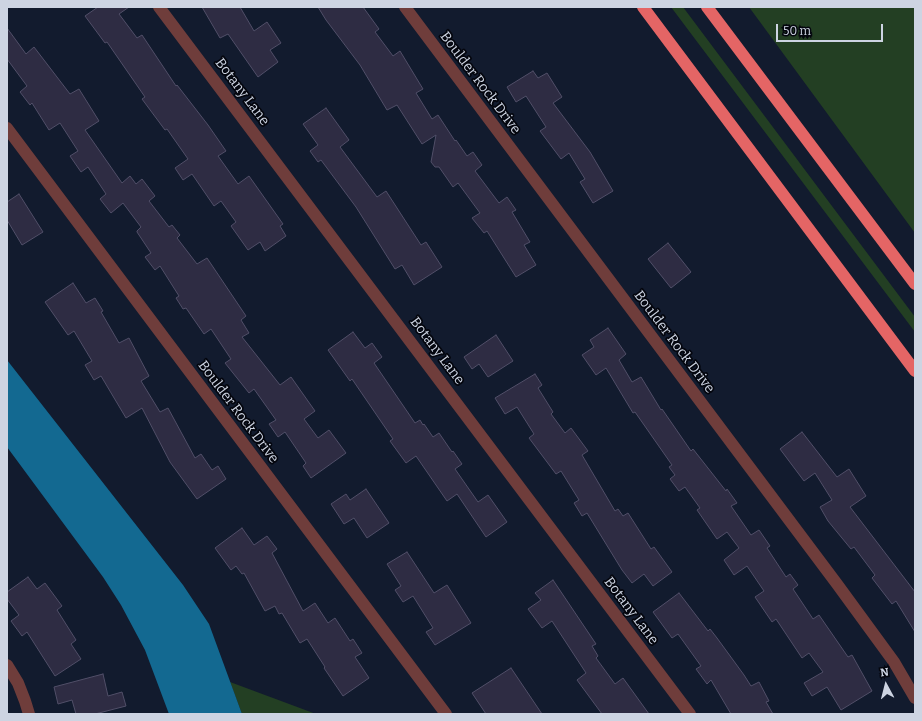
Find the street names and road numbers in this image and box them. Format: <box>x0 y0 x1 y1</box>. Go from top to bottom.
street label: Boulder Rock Drive <box>436 29 524 137</box>
street label: Botany Lane <box>211 55 273 129</box>
street label: Boulder Rock Drive <box>630 288 718 396</box>
street label: Botany Lane <box>406 314 468 388</box>
street label: Boulder Rock Drive <box>194 358 282 466</box>
street label: Botany Lane <box>600 574 662 648</box>

